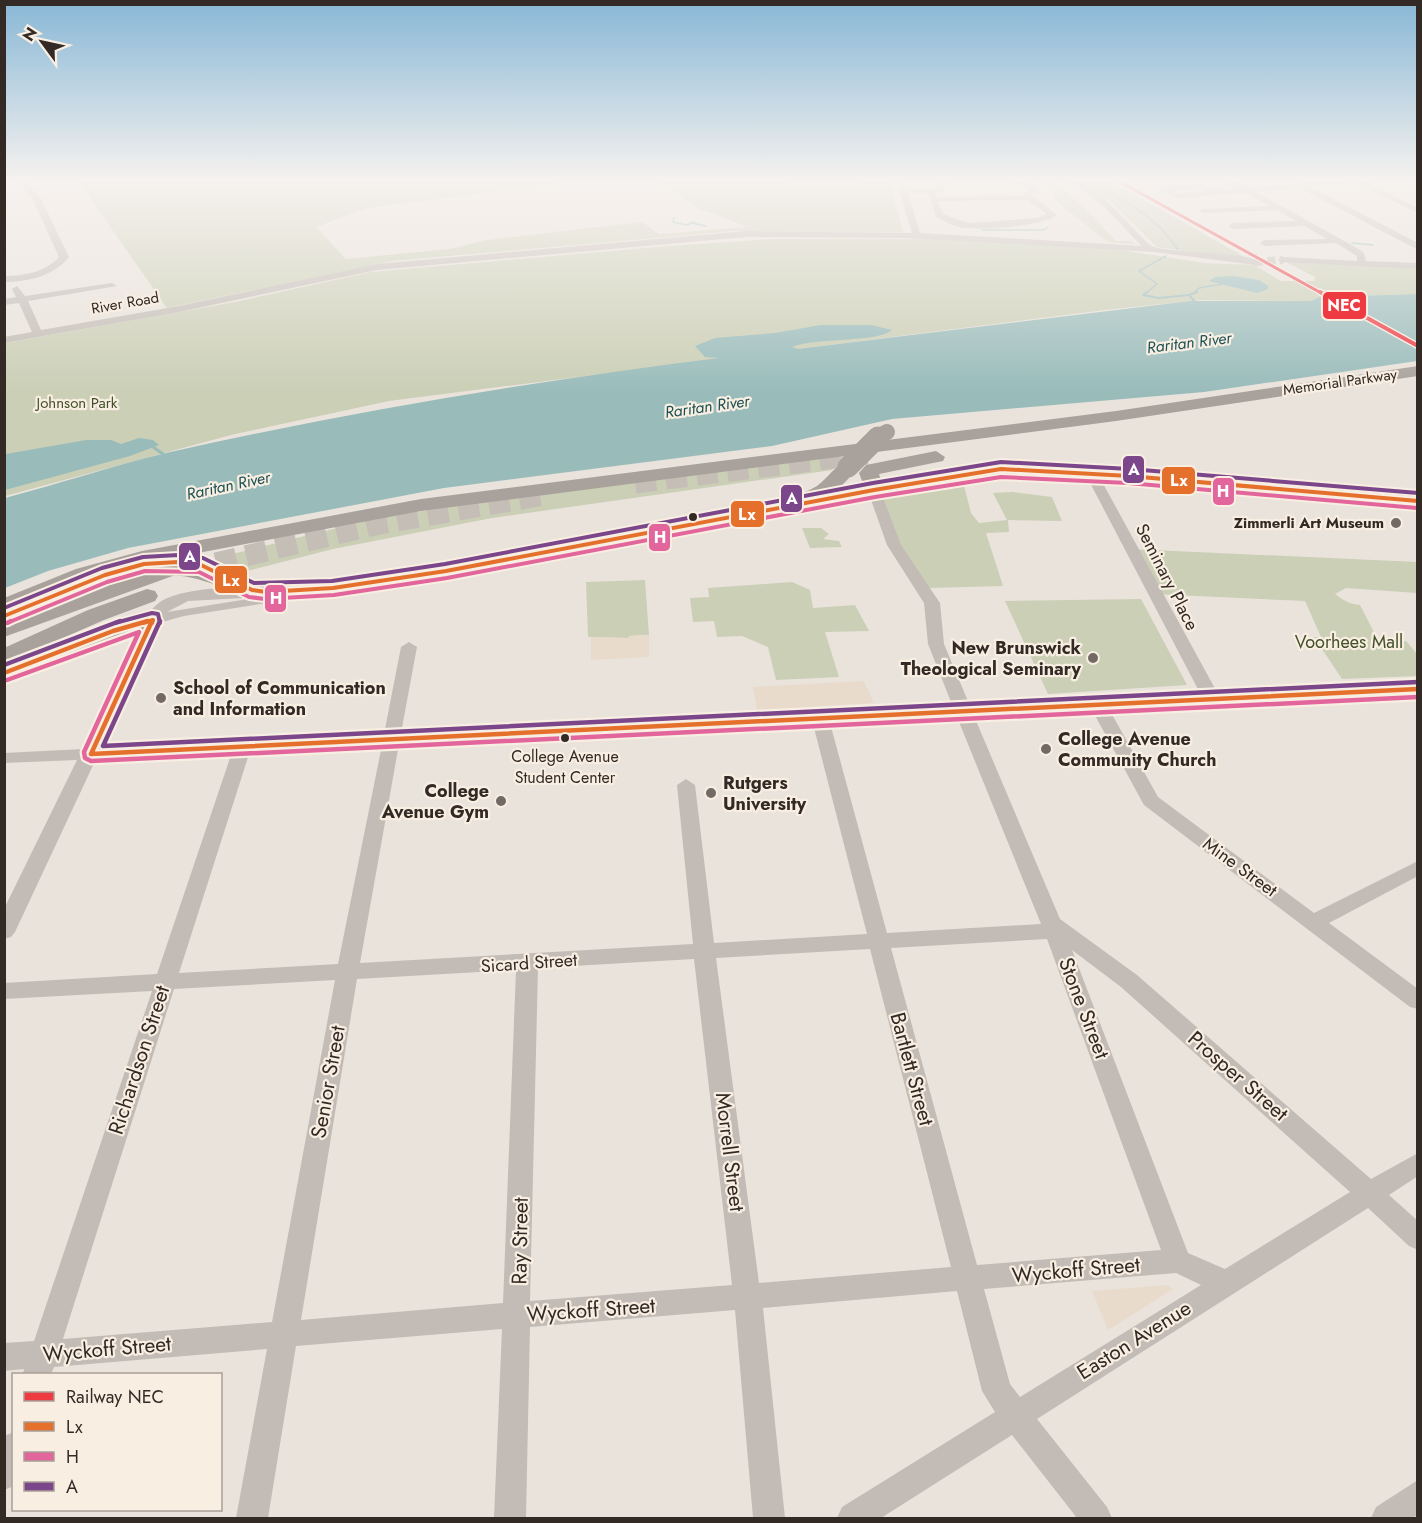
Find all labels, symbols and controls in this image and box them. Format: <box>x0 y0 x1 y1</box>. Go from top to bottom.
north arrow <box>12 12 72 72</box>
text: N <box>17 23 43 46</box>
street label: River Road <box>89 286 161 320</box>
line badge: NEC <box>1322 291 1367 320</box>
text: NEC <box>1327 294 1361 317</box>
water label: Raritan River <box>1145 326 1234 359</box>
street label: Memorial Parkway <box>1282 363 1399 401</box>
water label: Raritan River <box>663 389 752 424</box>
park label: Johnson Park <box>35 392 118 414</box>
line badge: A <box>1122 455 1145 484</box>
text: A <box>1127 458 1140 481</box>
water label: Raritan River <box>184 465 274 506</box>
line badge: Lx <box>1161 466 1196 495</box>
text: Lx <box>1170 469 1188 492</box>
line badge: H <box>1212 477 1235 506</box>
text: H <box>1217 480 1229 503</box>
line badge: A <box>780 484 803 513</box>
text: A <box>785 487 798 510</box>
line badge: Lx <box>730 500 765 528</box>
text: Lx <box>738 503 756 526</box>
unlabelled marker <box>687 511 699 523</box>
place label: Zimmerli Art Museum <box>1234 512 1384 534</box>
marker: Zimmerli Art Museum <box>1389 516 1403 530</box>
street label: Seminary Place <box>1129 519 1205 635</box>
line badge: H <box>648 523 671 552</box>
text: H <box>654 526 666 549</box>
line badge: A <box>178 542 201 571</box>
text: A <box>183 545 196 568</box>
line badge: Lx <box>214 565 248 594</box>
text: Lx <box>222 569 240 592</box>
line badge: H <box>264 584 287 613</box>
text: H <box>270 587 282 610</box>
park label: Voorhees Mall <box>1295 629 1403 655</box>
place label: New Brunswick Theological Seminary <box>901 635 1082 682</box>
marker: New Brunswick Theological Seminary <box>1086 651 1100 665</box>
place label: School of Communication and Information <box>173 675 386 722</box>
marker: School of Communication and Information <box>154 691 168 705</box>
place label: College Avenue Community Church <box>1058 726 1216 773</box>
marker: College Avenue Student Center <box>559 732 571 744</box>
marker: College Avenue Community Church <box>1039 742 1053 756</box>
place label: College Avenue Student Center <box>511 745 619 789</box>
place label: Rutgers University <box>723 770 807 817</box>
place label: College Avenue Gym <box>381 778 489 825</box>
marker: Rutgers University <box>704 786 718 800</box>
marker: College Avenue Gym <box>494 794 508 808</box>
street label: Mine Street <box>1197 831 1283 903</box>
street label: Sicard Street <box>480 947 579 979</box>
street label: Stone Street <box>1051 953 1117 1063</box>
street label: Richardson Street <box>101 982 177 1138</box>
street label: Bartlett Street <box>882 1009 942 1129</box>
street label: Senior Street <box>303 1023 353 1141</box>
street label: Prosper Street <box>1181 1024 1295 1128</box>
street label: Morrell Street <box>708 1091 752 1213</box>
street label: Ray Street <box>504 1197 536 1285</box>
street label: Wyckoff Street <box>1011 1249 1141 1291</box>
street label: Wyckoff Street <box>526 1291 656 1329</box>
street label: Easton Avenue <box>1071 1293 1197 1387</box>
street label: Wyckoff Street <box>42 1328 172 1370</box>
legend <box>12 1373 222 1511</box>
text: Railway NEC <box>66 1384 164 1410</box>
text: Lx <box>66 1414 83 1440</box>
text: H <box>66 1444 79 1470</box>
text: A <box>66 1474 78 1500</box>

